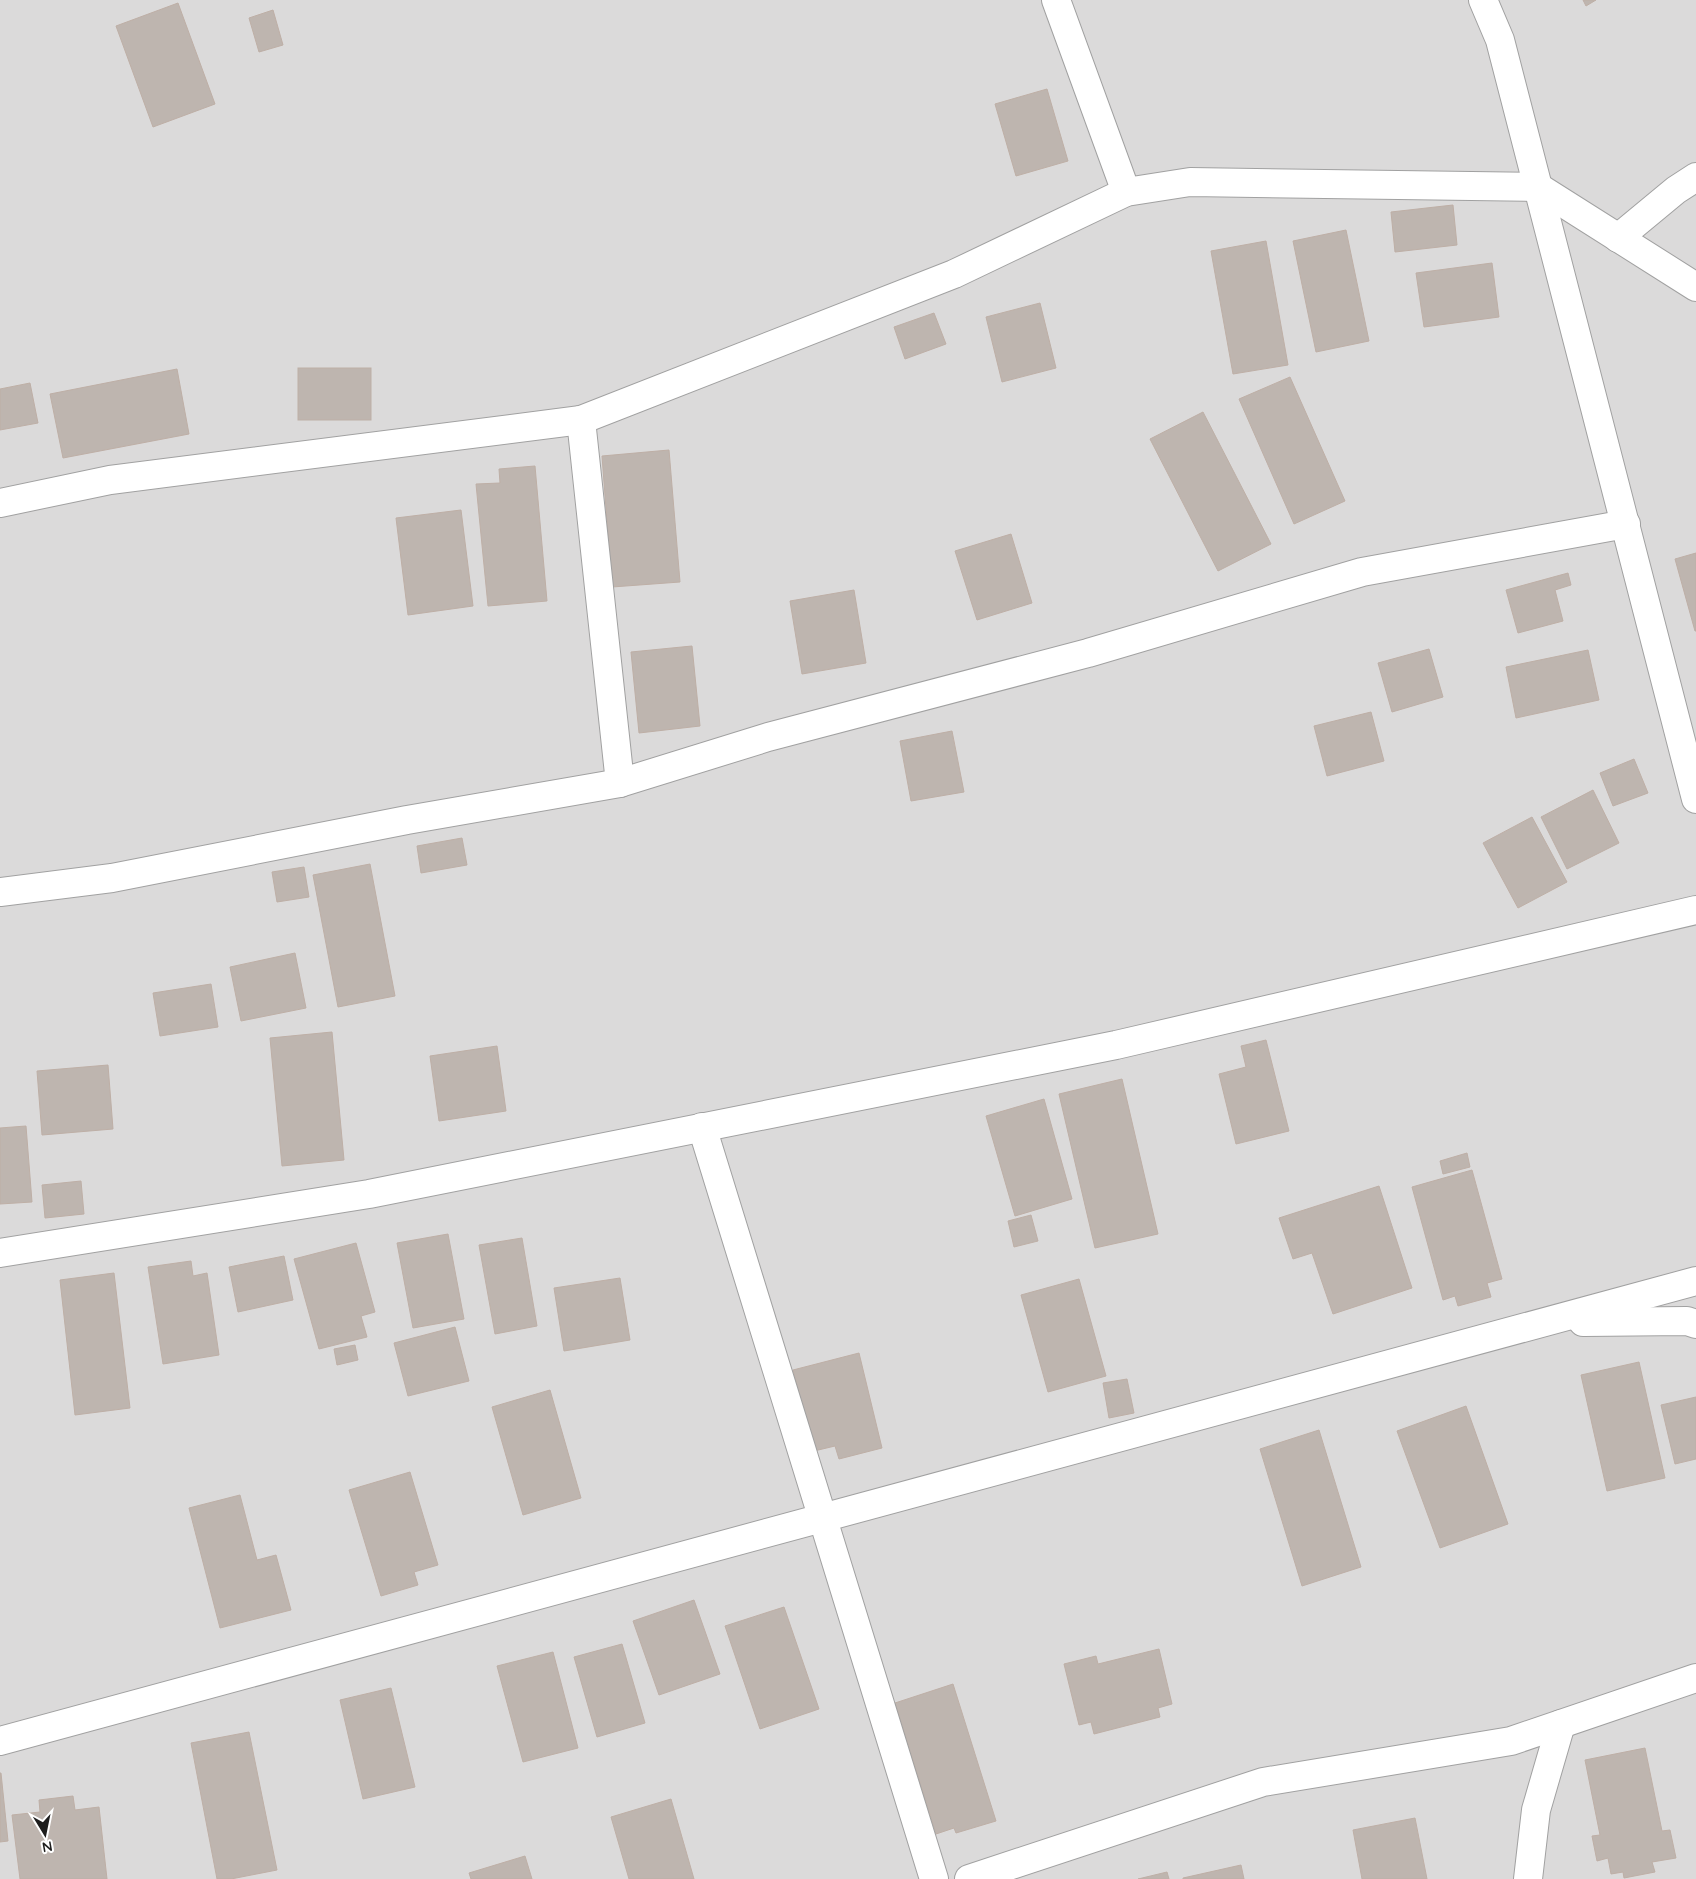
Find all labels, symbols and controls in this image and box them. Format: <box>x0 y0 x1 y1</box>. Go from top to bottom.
north arrow <box>20 1809 70 1859</box>
text: N <box>41 1837 54 1857</box>

